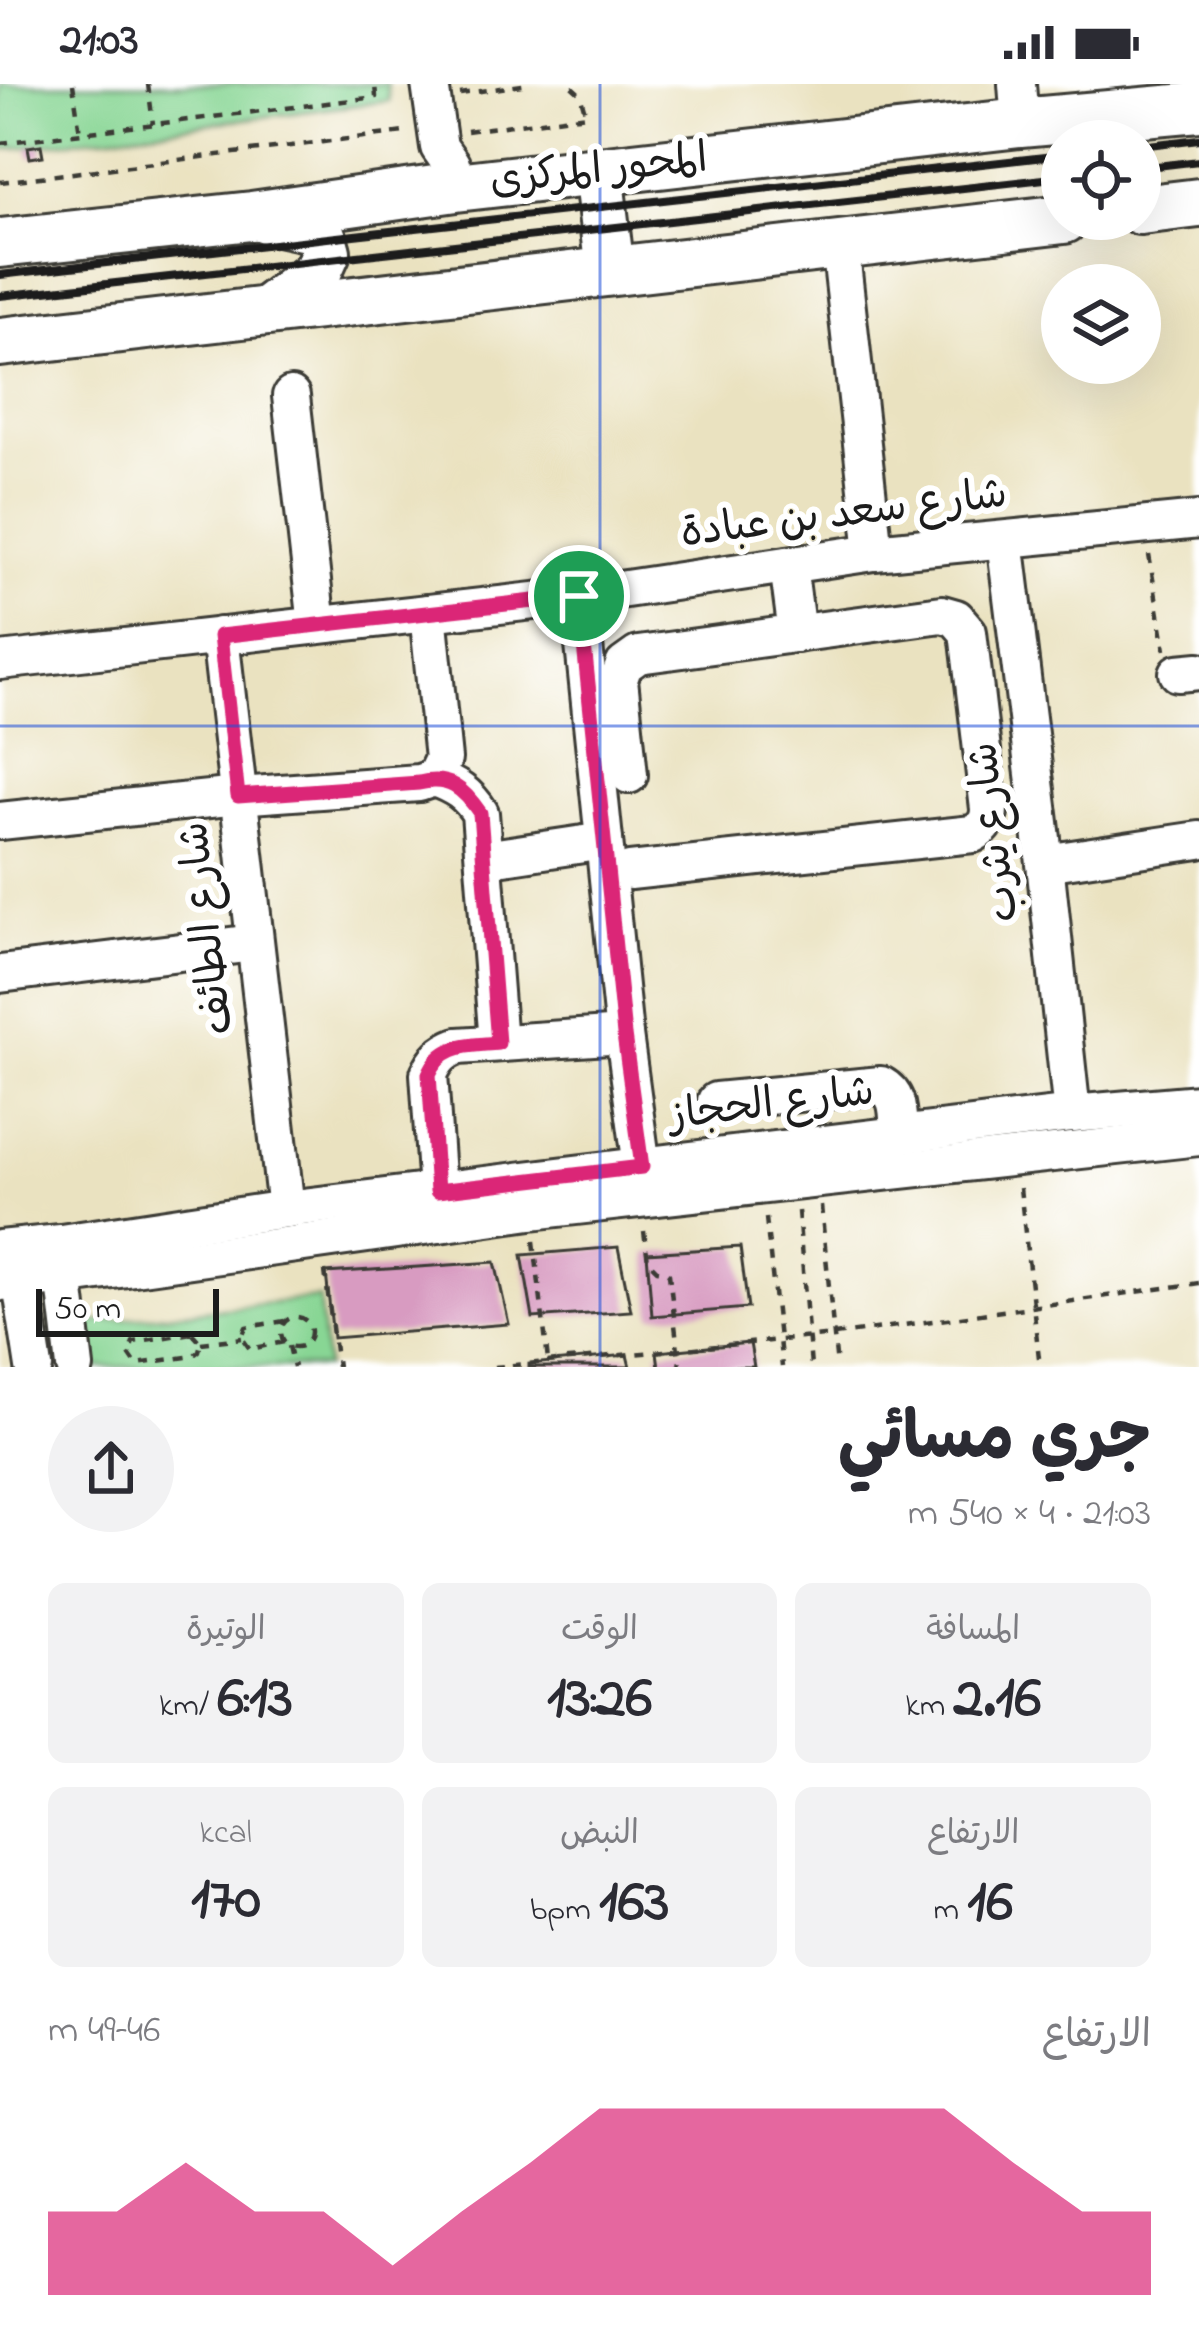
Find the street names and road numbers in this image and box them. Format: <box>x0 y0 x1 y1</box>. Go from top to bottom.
street label: المحور المركزى <box>487 129 711 213</box>
street label: شارع سعد بن عبادة <box>677 465 1011 565</box>
street label: شارع يثرب <box>954 739 1036 925</box>
street label: شارع الطائف <box>165 818 251 1038</box>
street label: شارع الحجاز <box>663 1062 878 1148</box>

